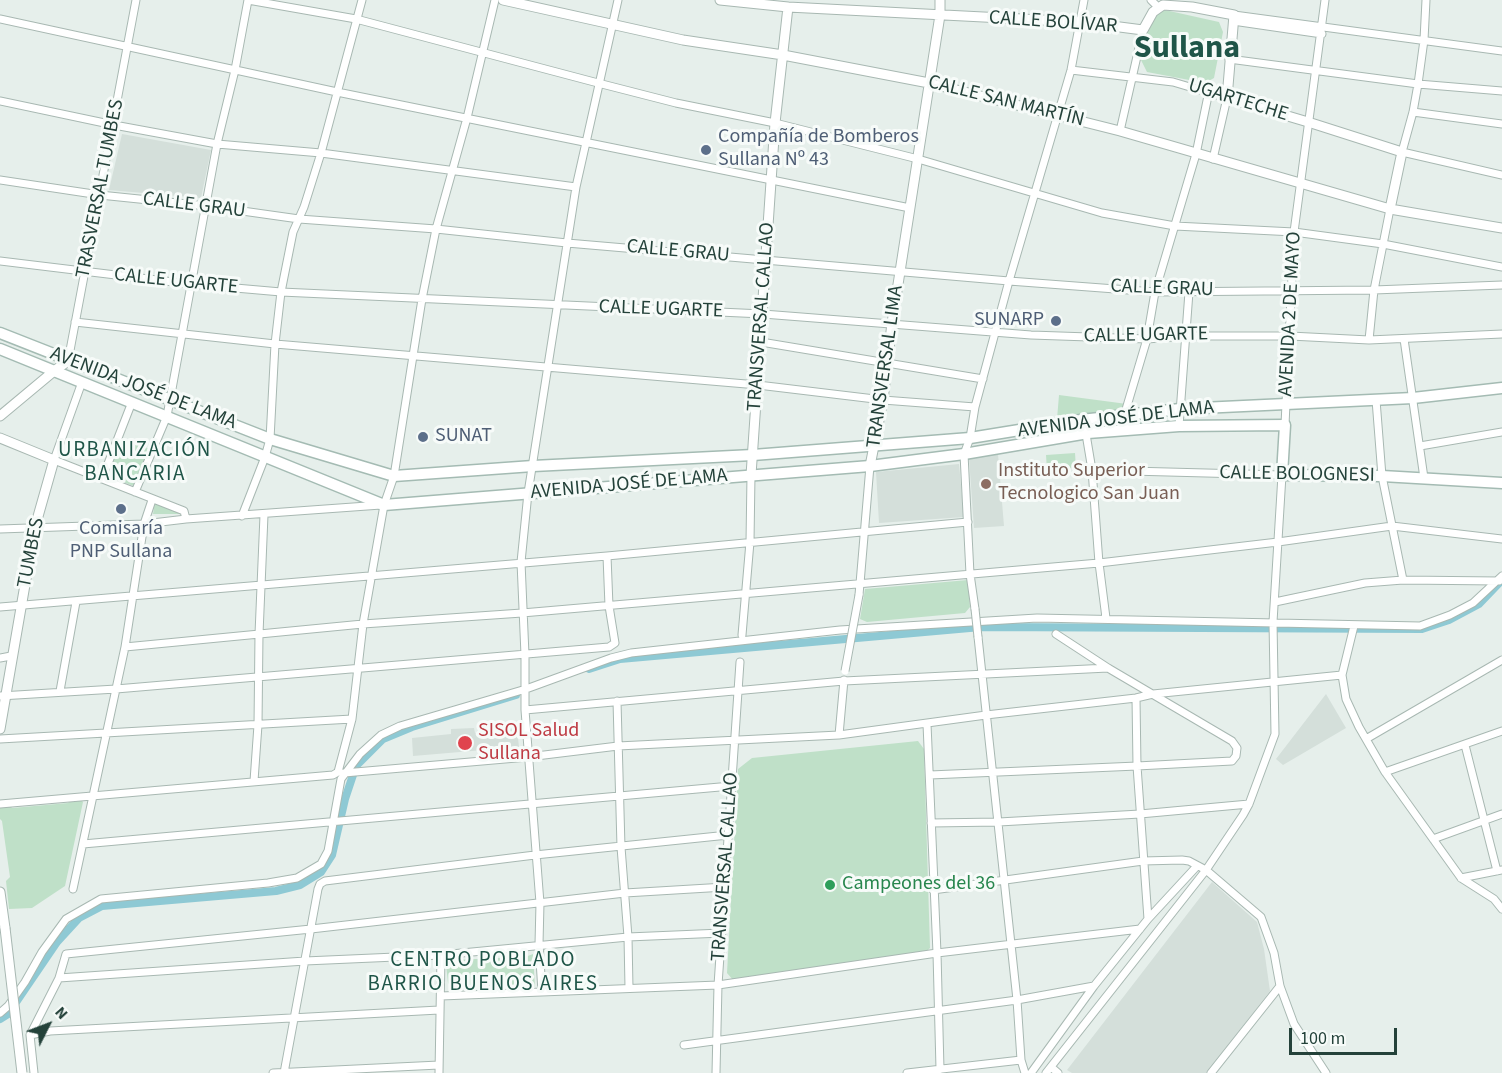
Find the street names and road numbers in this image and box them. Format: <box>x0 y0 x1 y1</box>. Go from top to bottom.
street label: CALLE BOLÍVAR <box>988 7 1118 39</box>
street label: CALLE SAN MARTÍN <box>925 71 1087 133</box>
street label: UGARTECHE <box>1185 74 1291 128</box>
street label: TRASVERSAL TUMBES <box>72 97 130 281</box>
street label: CALLE GRAU <box>141 188 247 224</box>
street label: TRANSVERSAL CALLAO <box>743 222 781 412</box>
street label: AVENIDA 2 DE MAYO <box>1275 231 1307 397</box>
street label: CALLE GRAU <box>625 236 731 268</box>
street label: CALLE UGARTE <box>113 264 239 300</box>
street label: CALLE GRAU <box>1110 275 1214 303</box>
street label: TRANSVERSAL LIMA <box>863 284 909 450</box>
street label: CALLE UGARTE <box>598 296 724 324</box>
street label: CALLE UGARTE <box>1083 323 1209 349</box>
street label: AVENIDA JOSÉ DE LAMA <box>46 342 240 436</box>
street label: AVENIDA JOSÉ DE LAMA <box>1017 396 1215 444</box>
street label: CALLE BOLOGNESI <box>1219 462 1375 488</box>
street label: AVENIDA JOSÉ DE LAMA <box>530 464 728 506</box>
street label: TUMBES <box>13 516 51 590</box>
street label: TRANSVERSAL CALLAO <box>707 772 745 962</box>

